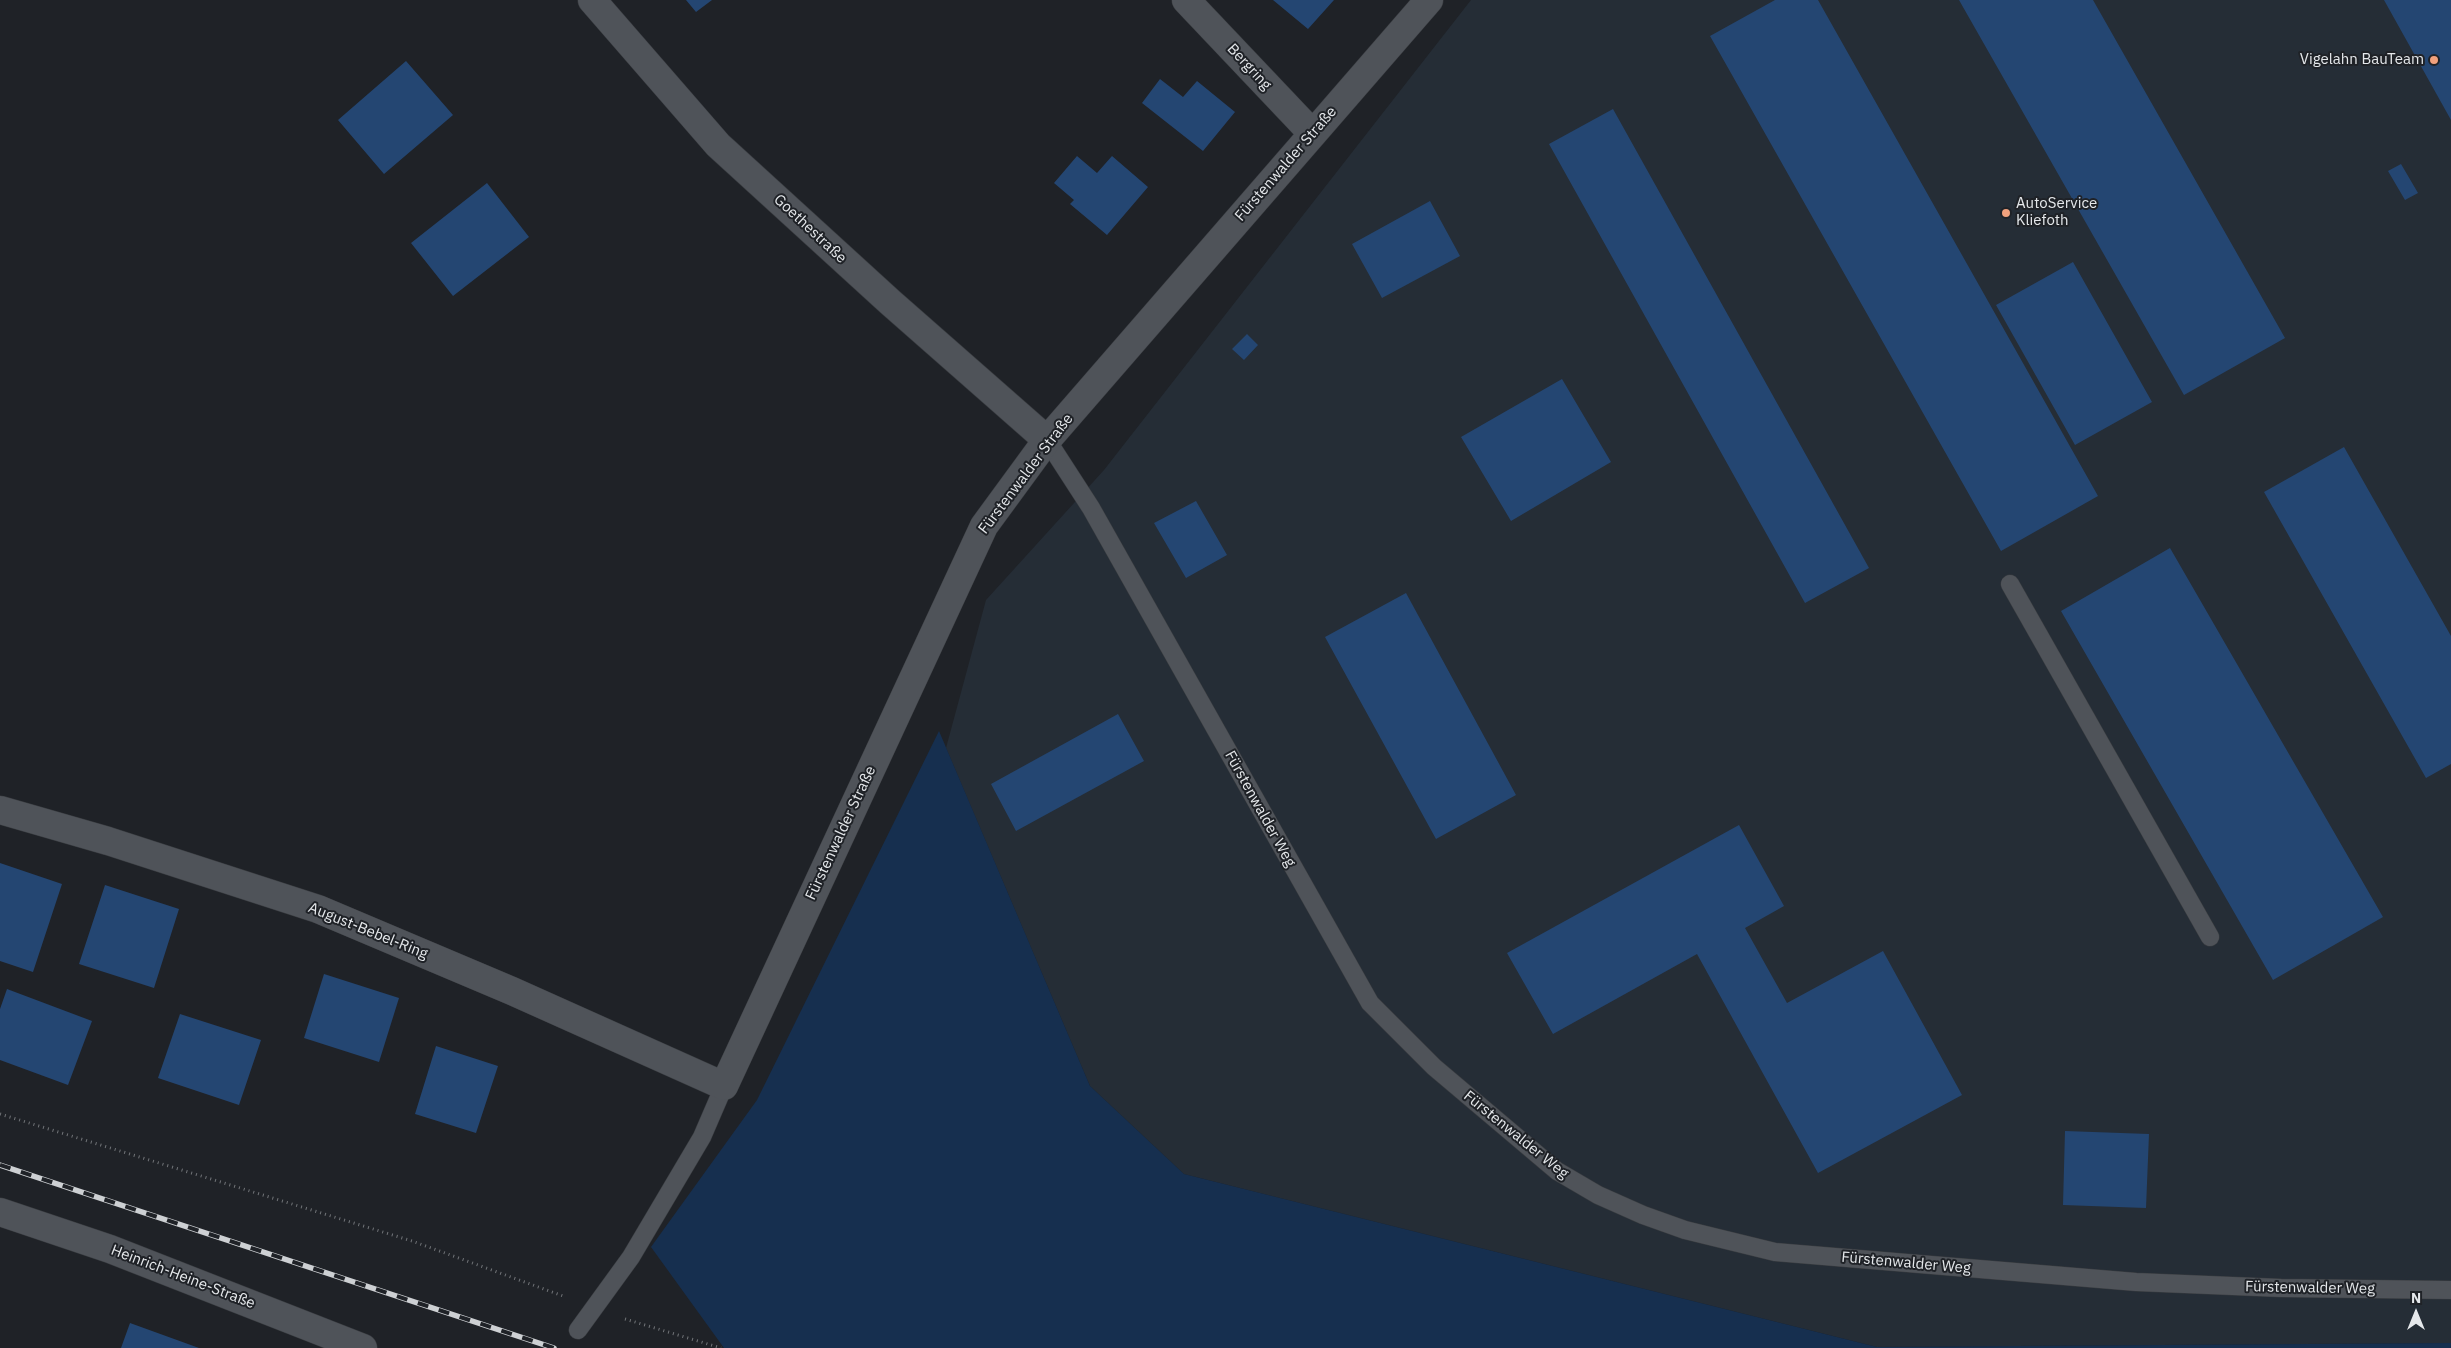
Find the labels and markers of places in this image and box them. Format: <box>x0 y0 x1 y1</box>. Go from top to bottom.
place label: Vigelahn BauTeam <box>2300 51 2424 69</box>
marker: Vigelahn BauTeam <box>2428 54 2440 66</box>
place label: AutoService Kliefoth <box>2016 195 2097 230</box>
marker: AutoService Kliefoth <box>2000 207 2012 219</box>

